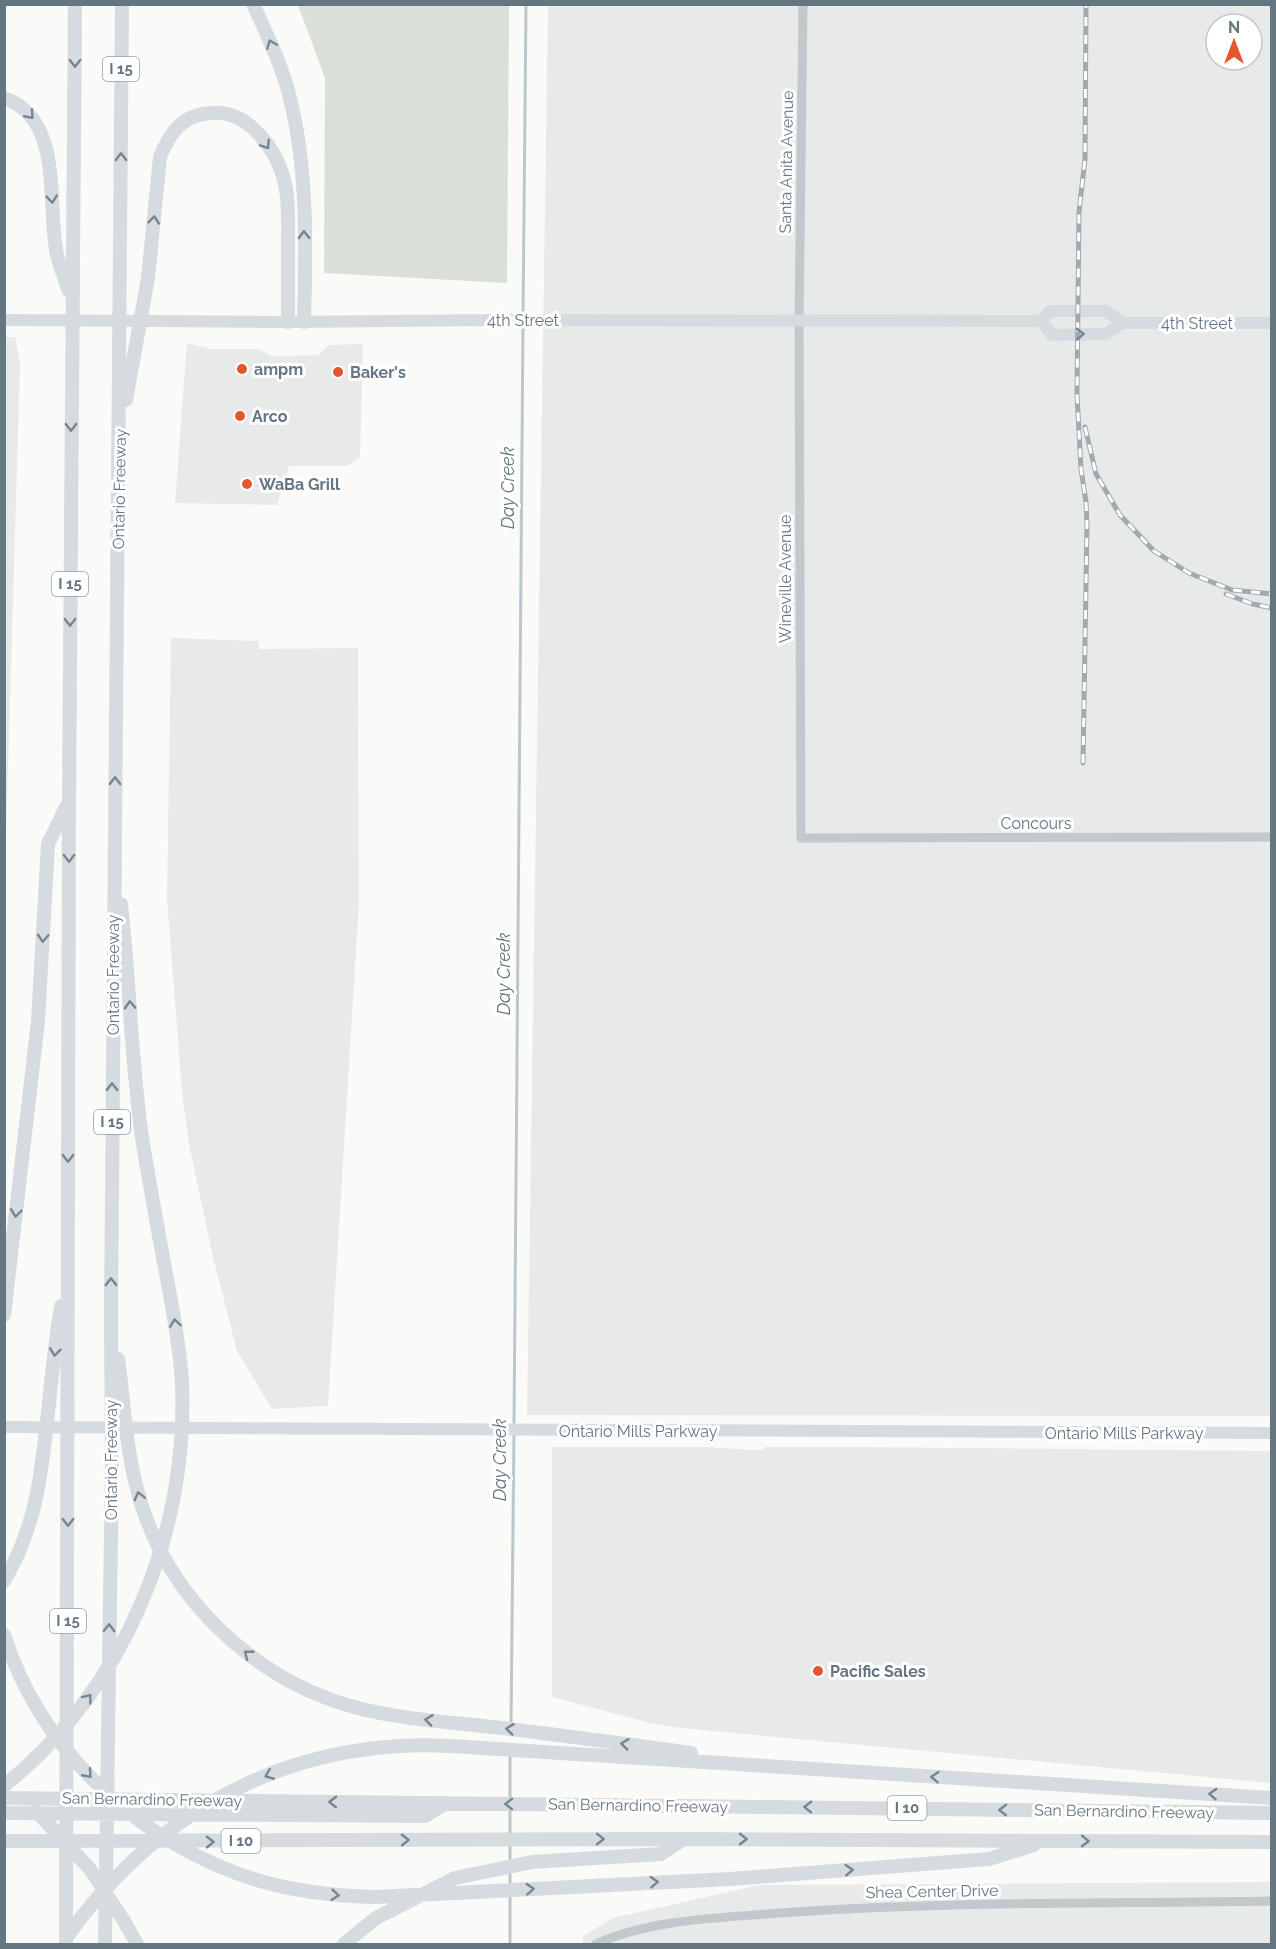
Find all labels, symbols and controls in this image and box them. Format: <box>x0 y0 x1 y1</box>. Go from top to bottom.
north arrow <box>1204 12 1264 72</box>
text: N <box>1228 18 1240 37</box>
one-way arrow <box>266 40 278 51</box>
road number: I 15 <box>103 57 139 81</box>
one-way arrow <box>69 58 81 67</box>
street label: Santa Anita Avenue <box>776 90 797 234</box>
one-way arrow <box>23 109 34 119</box>
one-way arrow <box>259 139 271 149</box>
one-way arrow <box>115 153 127 162</box>
one-way arrow <box>45 194 58 203</box>
one-way arrow <box>147 215 160 224</box>
one-way arrow <box>298 230 310 239</box>
street label: 4th Street <box>487 311 560 330</box>
street label: 4th Street <box>1161 314 1234 333</box>
one-way arrow <box>1075 328 1084 340</box>
place label: ampm <box>254 360 303 379</box>
marker: ampm <box>235 362 249 376</box>
place label: Baker's <box>350 363 406 382</box>
marker: Baker's <box>331 365 345 379</box>
place label: Arco <box>252 407 288 426</box>
marker: Arco <box>233 409 247 423</box>
one-way arrow <box>65 423 78 432</box>
street label: Ontario Freeway <box>109 428 130 550</box>
water label: Day Creek <box>497 446 518 529</box>
place label: WaBa Grill <box>259 475 341 494</box>
marker: WaBa Grill <box>240 477 254 491</box>
street label: Wineville Avenue <box>776 515 795 643</box>
road number: I 15 <box>52 572 88 596</box>
one-way arrow <box>64 618 76 627</box>
one-way arrow <box>109 777 121 786</box>
street label: Concours <box>1001 814 1072 833</box>
one-way arrow <box>63 854 75 863</box>
street label: Ontario Freeway <box>104 914 123 1035</box>
water label: Day Creek <box>493 932 514 1015</box>
one-way arrow <box>37 933 50 942</box>
one-way arrow <box>124 1001 136 1010</box>
one-way arrow <box>106 1083 119 1092</box>
road number: I 15 <box>94 1110 130 1134</box>
one-way arrow <box>61 1154 74 1163</box>
one-way arrow <box>10 1208 23 1217</box>
one-way arrow <box>105 1278 117 1287</box>
one-way arrow <box>169 1318 181 1328</box>
one-way arrow <box>49 1348 61 1357</box>
street label: Ontario Freeway <box>102 1399 121 1520</box>
water label: Day Creek <box>489 1418 510 1501</box>
street label: Ontario Mills Parkway <box>559 1422 718 1441</box>
street label: Ontario Mills Parkway <box>1045 1424 1204 1443</box>
one-way arrow <box>134 1491 147 1501</box>
one-way arrow <box>62 1518 74 1527</box>
road number: I 15 <box>50 1609 86 1633</box>
one-way arrow <box>103 1624 116 1633</box>
one-way arrow <box>244 1650 255 1661</box>
place label: Pacific Sales <box>830 1662 926 1681</box>
marker: Pacific Sales <box>811 1664 825 1678</box>
one-way arrow <box>80 1694 91 1705</box>
one-way arrow <box>424 1714 433 1726</box>
one-way arrow <box>505 1723 514 1736</box>
one-way arrow <box>620 1738 629 1751</box>
one-way arrow <box>81 1767 92 1778</box>
one-way arrow <box>264 1768 275 1780</box>
one-way arrow <box>930 1771 939 1784</box>
one-way arrow <box>1209 1787 1218 1800</box>
street label: San Bernardino Freeway <box>62 1788 242 1811</box>
street label: San Bernardino Freeway <box>548 1794 728 1817</box>
one-way arrow <box>329 1795 338 1808</box>
road number: I 10 <box>888 1796 926 1820</box>
one-way arrow <box>505 1798 514 1810</box>
street label: San Bernardino Freeway <box>1034 1800 1214 1823</box>
one-way arrow <box>804 1801 813 1813</box>
one-way arrow <box>999 1803 1008 1816</box>
road number: I 10 <box>222 1829 260 1853</box>
one-way arrow <box>596 1833 605 1845</box>
one-way arrow <box>738 1833 747 1845</box>
one-way arrow <box>400 1834 409 1846</box>
one-way arrow <box>1081 1835 1090 1847</box>
one-way arrow <box>205 1836 214 1848</box>
one-way arrow <box>844 1864 853 1877</box>
one-way arrow <box>650 1876 659 1889</box>
street label: Shea Center Drive <box>865 1881 999 1902</box>
one-way arrow <box>526 1882 535 1895</box>
one-way arrow <box>331 1888 340 1901</box>

